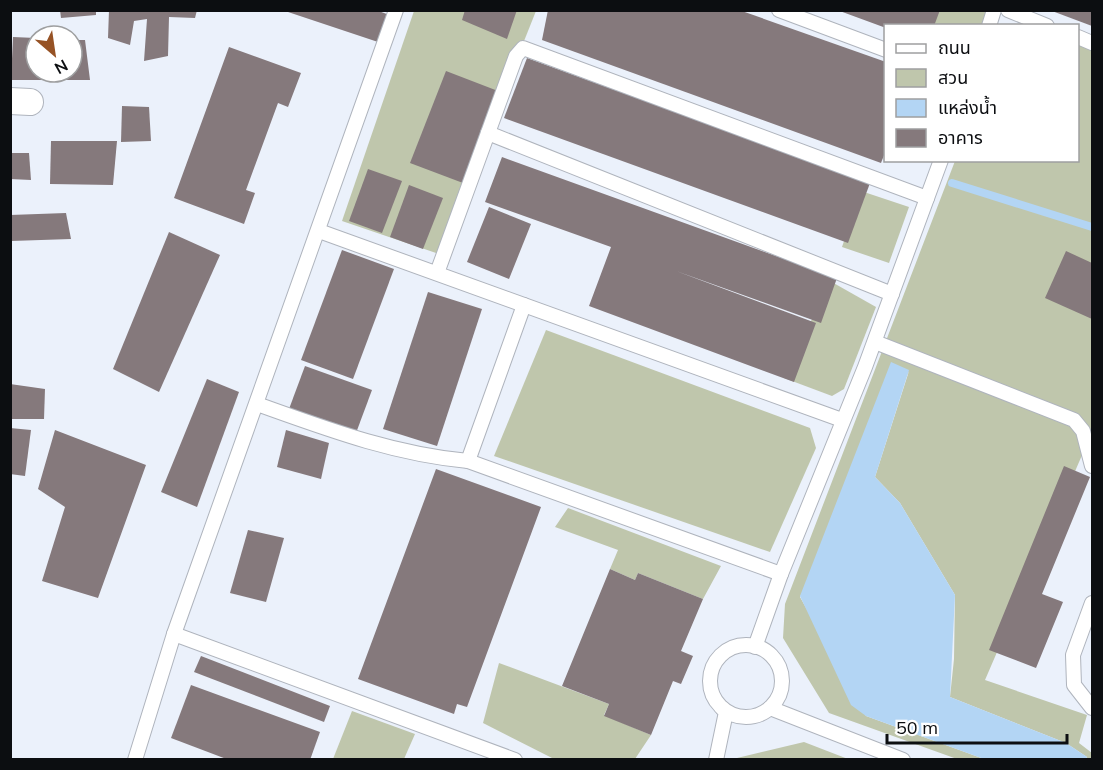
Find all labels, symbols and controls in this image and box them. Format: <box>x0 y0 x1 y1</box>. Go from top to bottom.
north arrow <box>24 24 84 84</box>
legend <box>884 24 1079 162</box>
text: ถนน <box>938 36 971 59</box>
text: N <box>51 55 71 79</box>
text: สวน <box>938 66 968 89</box>
text: แหล่งน้ำ <box>938 95 997 119</box>
text: อาคาร <box>938 126 983 149</box>
scale bar <box>887 707 1067 745</box>
text: 50 m <box>896 716 938 739</box>

